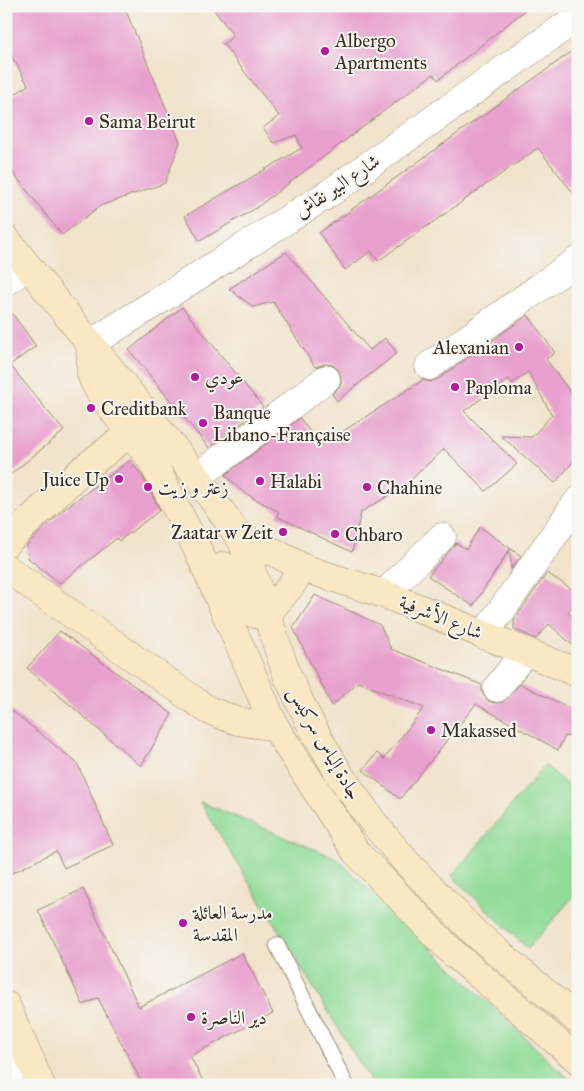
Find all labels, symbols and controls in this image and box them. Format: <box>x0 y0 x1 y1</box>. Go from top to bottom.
place label: Albergo Apartments <box>334 29 427 74</box>
marker: Albergo Apartments <box>319 45 331 57</box>
place label: Sama Beirut <box>99 110 196 133</box>
marker: Sama Beirut <box>83 115 95 127</box>
street label: شارع البير نقاش <box>290 149 386 226</box>
place label: Alexanian <box>432 336 509 359</box>
marker: Alexanian <box>513 341 525 353</box>
place label: عودي <box>205 366 244 393</box>
marker: عودي <box>189 371 201 383</box>
place label: Paploma <box>465 376 533 399</box>
marker: Paploma <box>449 381 461 393</box>
place label: Creditbank <box>101 397 187 420</box>
place label: Banque Libano-Française <box>213 401 351 446</box>
marker: Creditbank <box>85 402 97 414</box>
marker: Banque Libano-Française <box>197 417 209 429</box>
place label: Juice Up <box>40 468 109 492</box>
place label: Halabi <box>270 470 322 493</box>
marker: Juice Up <box>113 473 125 485</box>
marker: Halabi <box>254 475 266 487</box>
place label: زعتر و زيت <box>158 476 229 499</box>
place label: Chahine <box>377 476 443 499</box>
marker: زعتر و زيت <box>142 481 154 493</box>
marker: Chahine <box>361 481 373 493</box>
place label: Zaatar w Zeit <box>171 521 273 544</box>
place label: Chbaro <box>345 523 403 546</box>
marker: Zaatar w Zeit <box>277 526 289 538</box>
marker: Chbaro <box>329 528 341 540</box>
street label: شارع الأشرفية <box>394 588 487 648</box>
street label: جادة إلياس سركيس <box>282 682 367 804</box>
place label: Makassed <box>441 719 517 742</box>
marker: Makassed <box>425 724 437 736</box>
place label: مدرسة العائلة المقدسة <box>192 901 273 946</box>
marker: مدرسة العائلة المقدسة <box>177 917 189 929</box>
place label: دير الناصرة <box>201 1006 267 1030</box>
marker: دير الناصرة <box>185 1011 197 1023</box>

